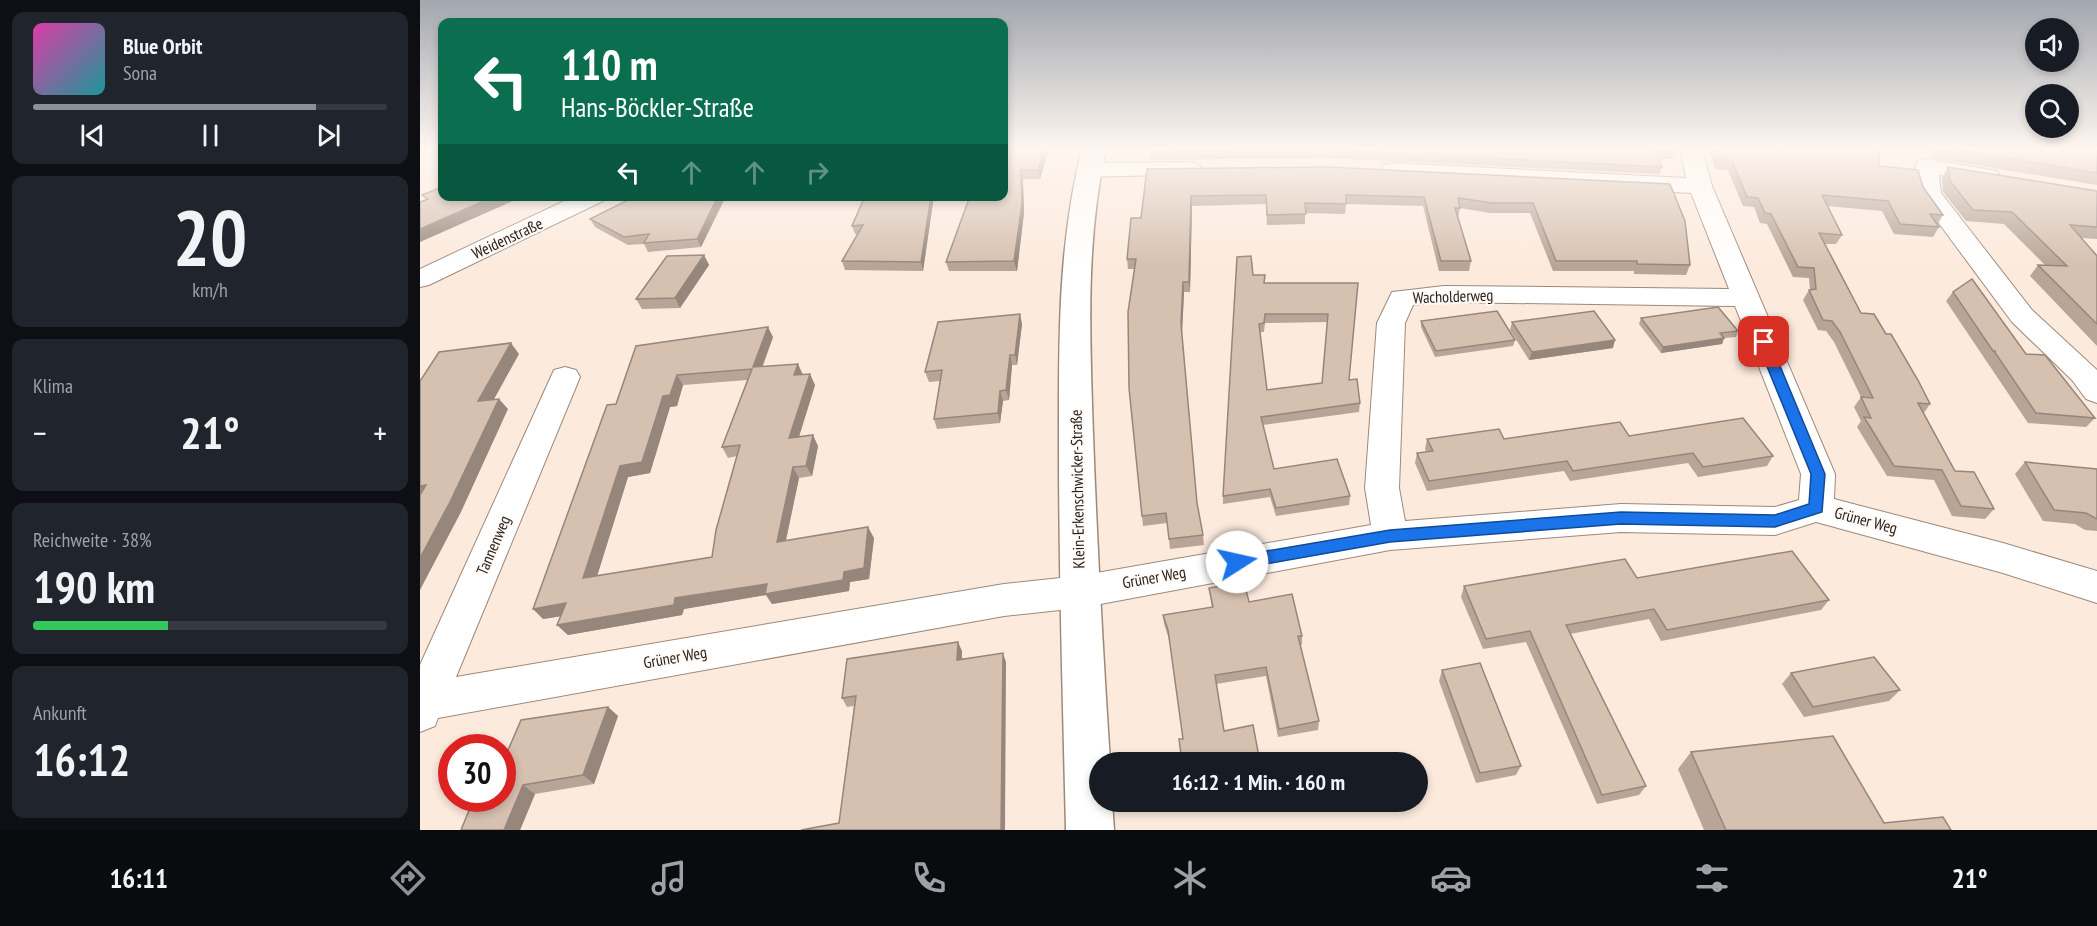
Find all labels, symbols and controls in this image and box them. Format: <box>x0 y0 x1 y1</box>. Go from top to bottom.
map controls <box>2025 18 2079 138</box>
button: sound <box>2025 18 2079 72</box>
text: Blue Orbit <box>123 32 202 60</box>
text: 110 m <box>561 37 658 92</box>
icon: left <box>462 42 540 120</box>
text: Sona <box>123 60 157 86</box>
button: search <box>2025 84 2079 138</box>
text: Hans-Böckler-Straße <box>561 90 754 124</box>
icon: previous <box>76 119 109 152</box>
icon: pause <box>194 119 227 152</box>
icon: next <box>312 119 345 152</box>
icon: left <box>612 156 645 189</box>
icon: ahead <box>675 156 708 189</box>
icon: ahead <box>738 156 771 189</box>
icon: right <box>801 156 834 189</box>
text: 20 <box>173 187 247 288</box>
street label: Weidenstraße <box>468 213 546 263</box>
text: km/h <box>192 277 228 303</box>
street label: Wacholderweg <box>1412 285 1494 307</box>
pin <box>1738 316 1789 367</box>
icon: arrive <box>1747 325 1780 358</box>
text: Klima <box>33 373 73 399</box>
text: 21° <box>180 403 240 461</box>
street label: Klein-Erkenschwicker-Straße <box>1066 409 1088 569</box>
text: − <box>33 411 47 454</box>
text: + <box>373 411 387 454</box>
street label: Grüner Weg <box>1833 502 1899 538</box>
street label: Tannenweg <box>472 512 514 578</box>
text: Reichweite · 38% <box>33 527 152 553</box>
position arrow <box>1205 530 1269 594</box>
text: 190 km <box>33 557 155 615</box>
street label: Grüner Weg <box>1121 562 1187 592</box>
street label: Grüner Weg <box>642 642 708 672</box>
text: Ankunft <box>33 700 87 726</box>
text: 16:12 <box>33 730 130 788</box>
speed limit sign: 30 <box>438 734 516 812</box>
text: 16:12 · 1 Min. · 160 m <box>1172 768 1345 796</box>
icon: directions <box>387 857 429 899</box>
icon: music <box>648 857 690 899</box>
icon: phone <box>908 857 950 899</box>
icon: climate <box>1169 857 1211 899</box>
icon: car <box>1430 857 1472 899</box>
icon: filters <box>1691 857 1733 899</box>
text: 16:11 <box>109 861 168 895</box>
text: 21° <box>1952 861 1987 895</box>

